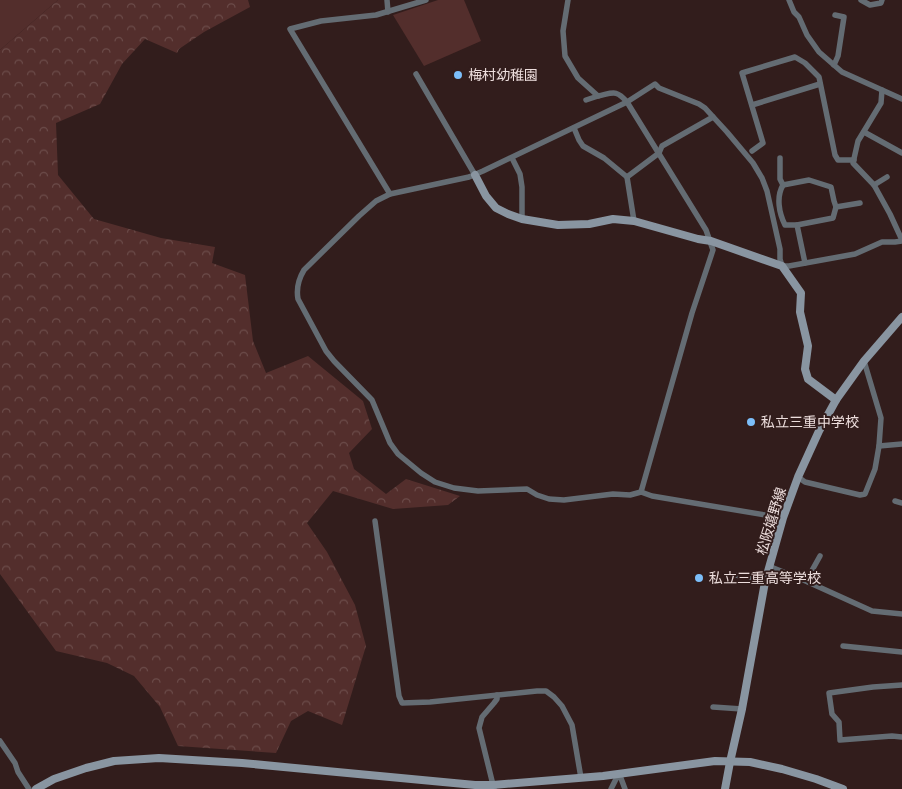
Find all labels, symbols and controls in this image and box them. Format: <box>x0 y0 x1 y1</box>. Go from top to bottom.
place label: 梅村幼稚園 <box>468 65 538 85</box>
marker: 梅村幼稚園 <box>452 69 464 81</box>
place label: 私立三重中学校 <box>761 412 859 432</box>
marker: 私立三重中学校 <box>745 416 757 428</box>
street label: 松阪嬉野線 <box>751 485 791 557</box>
place label: 私立三重高等学校 <box>709 568 821 588</box>
marker: 私立三重高等学校 <box>693 572 705 584</box>

